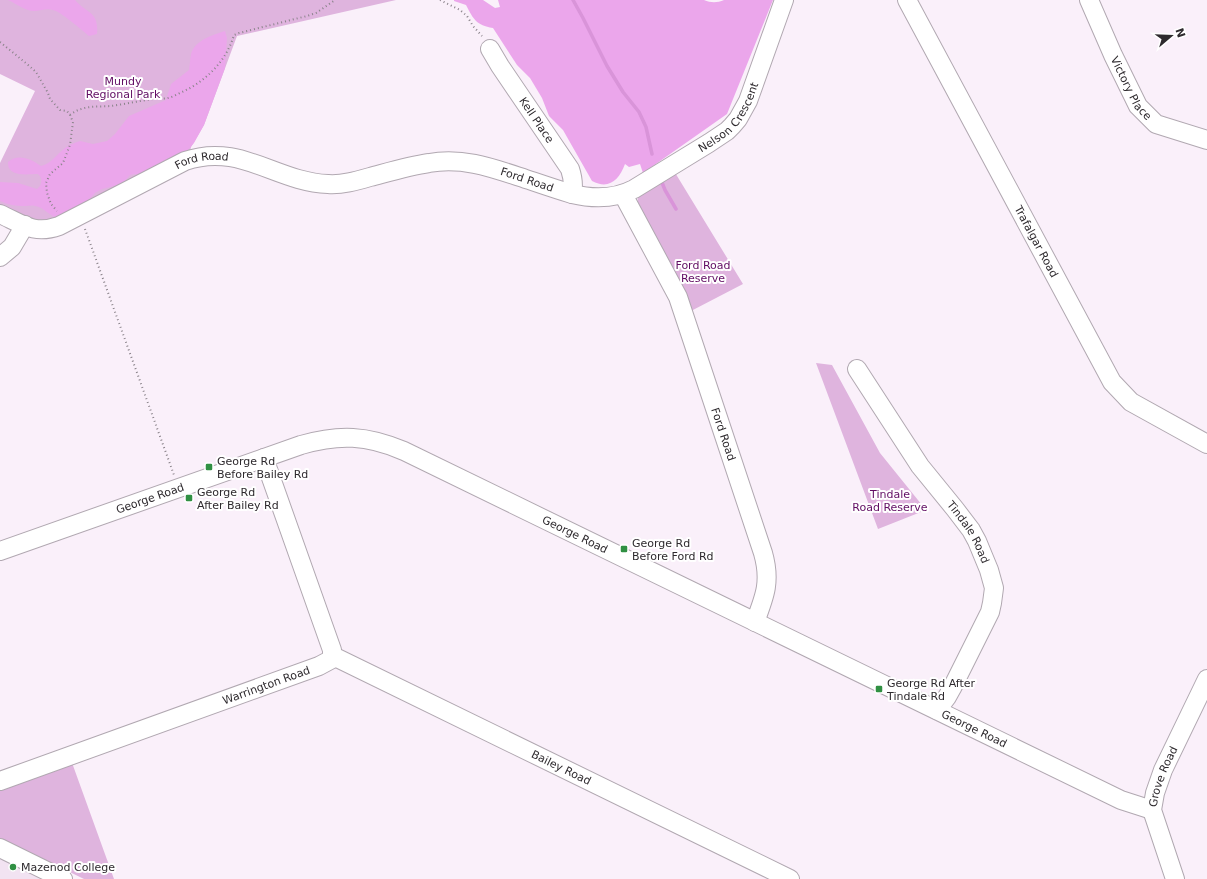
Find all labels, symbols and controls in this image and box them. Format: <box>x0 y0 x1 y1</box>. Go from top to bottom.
north arrow <box>1151 16 1191 56</box>
text: N <box>1172 26 1188 39</box>
street label: Victory Place <box>1108 54 1154 123</box>
park label: Mundy Regional Park <box>86 75 161 101</box>
street label: Nelson Crescent <box>696 80 761 155</box>
street label: Kell Place <box>516 95 556 146</box>
street label: Ford Road <box>173 150 229 172</box>
street label: Ford Road <box>499 165 555 195</box>
street label: Trafalgar Road <box>1011 203 1061 280</box>
park label: Ford Road Reserve <box>675 259 731 285</box>
street label: Ford Road <box>708 406 738 463</box>
place label: George Rd Before Bailey Rd <box>217 455 308 481</box>
marker: George Rd Before Bailey Rd <box>204 462 214 472</box>
street label: George Road <box>114 481 186 517</box>
place label: George Rd After Bailey Rd <box>197 486 279 512</box>
park label: Tindale Road Reserve <box>852 488 928 514</box>
marker: George Rd After Bailey Rd <box>184 493 194 503</box>
street label: Tindale Road <box>943 498 992 565</box>
street label: George Road <box>540 513 610 556</box>
place label: George Rd Before Ford Rd <box>632 537 714 563</box>
marker: George Rd Before Ford Rd <box>619 544 629 554</box>
street label: Warrington Road <box>221 664 312 707</box>
place label: George Rd After Tindale Rd <box>886 677 976 703</box>
marker: George Rd After Tindale Rd <box>874 684 884 694</box>
street label: George Road <box>939 708 1009 750</box>
street label: Grove Road <box>1147 744 1180 808</box>
street label: Bailey Road <box>529 748 593 788</box>
place label: Mazenod College <box>21 861 115 874</box>
marker: Mazenod College <box>8 862 18 872</box>

